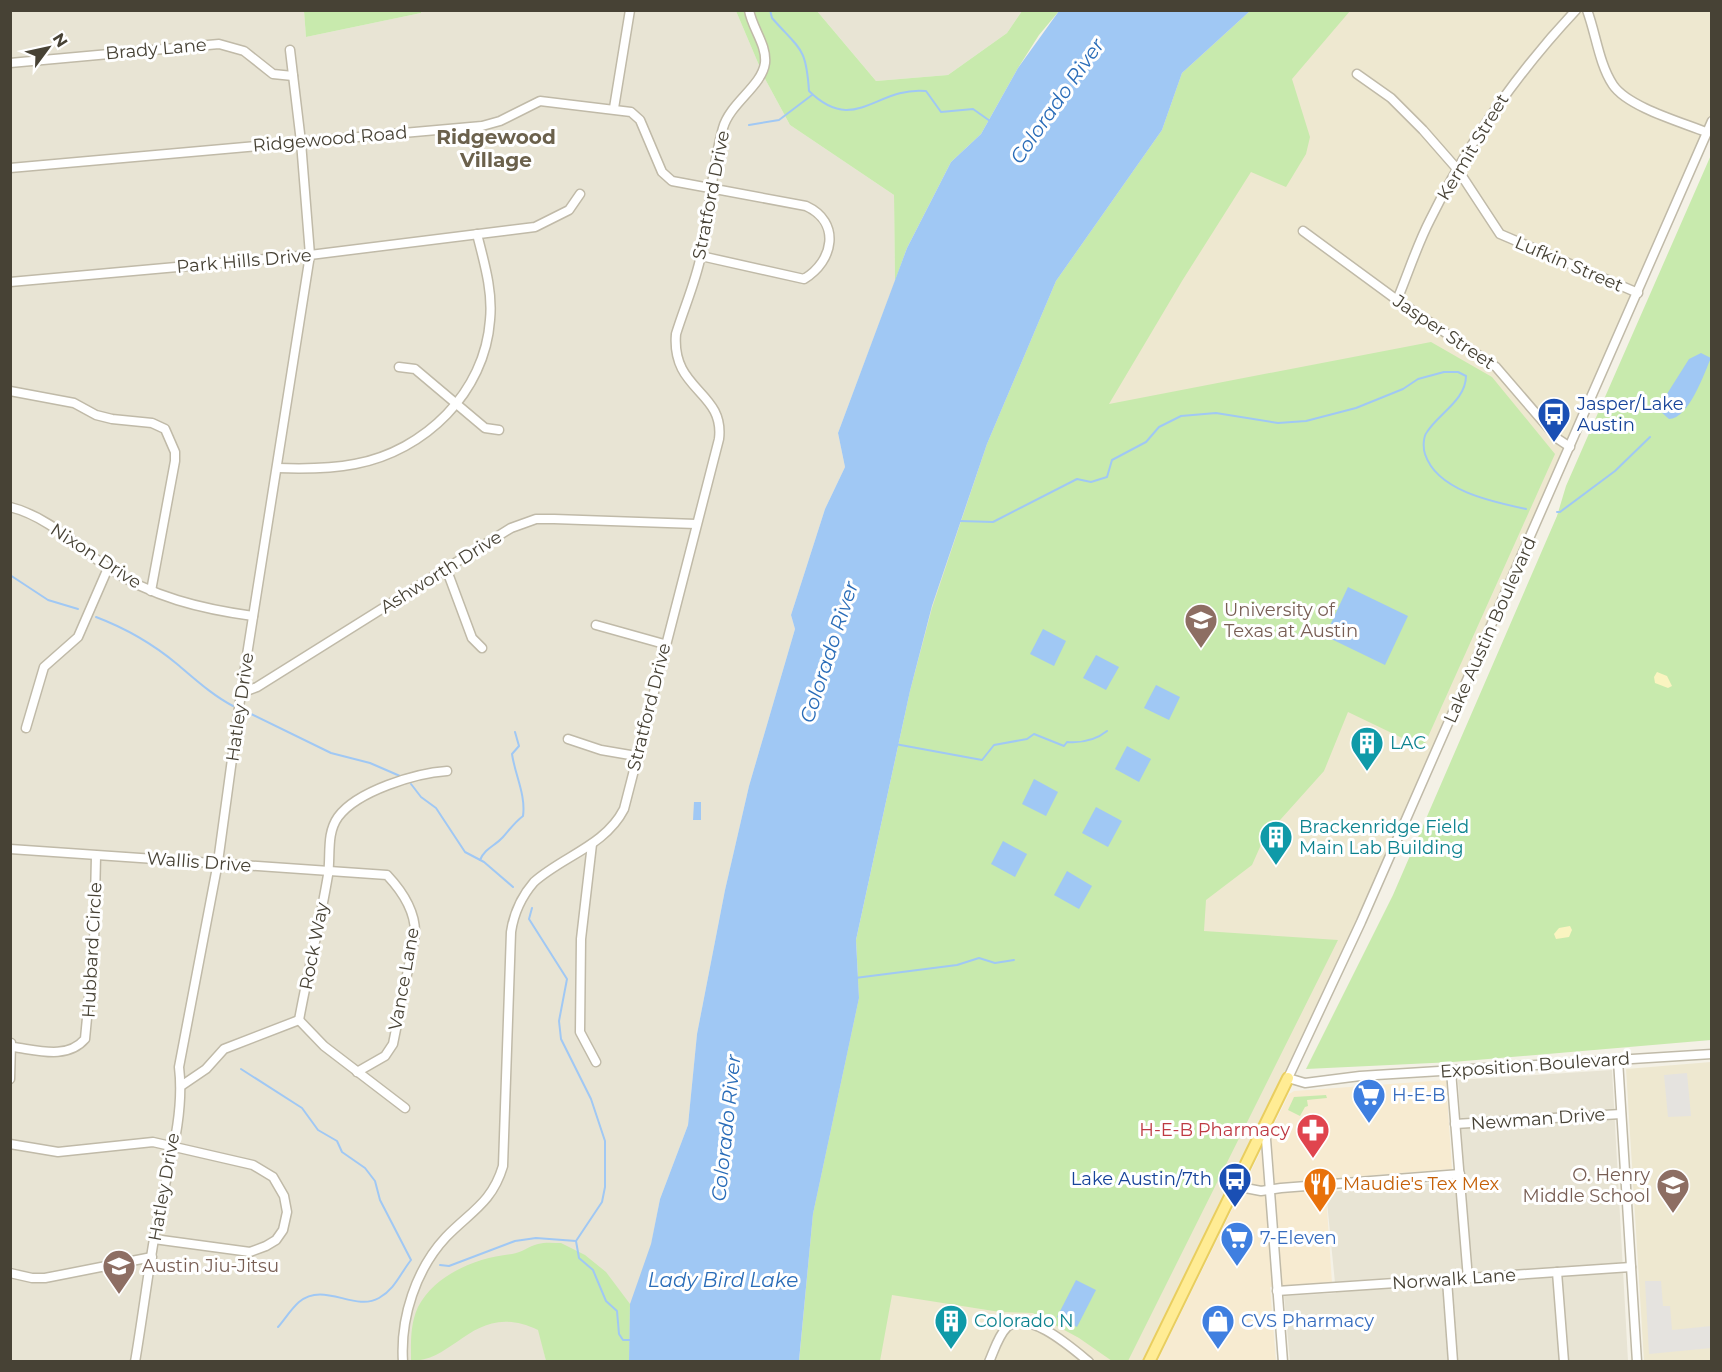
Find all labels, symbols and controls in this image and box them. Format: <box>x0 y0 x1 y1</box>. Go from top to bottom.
north arrow <box>18 18 78 78</box>
text: N <box>49 30 72 51</box>
water label: Colorado River <box>1005 33 1110 168</box>
street label: Brady Lane <box>104 34 208 64</box>
street label: Kermit Street <box>1433 90 1513 204</box>
street label: Ridgewood Road <box>252 121 408 157</box>
district label: Ridgewood Village <box>436 125 556 172</box>
street label: Stratford Drive <box>688 128 734 261</box>
street label: Lufkin Street <box>1512 231 1626 297</box>
street label: Park Hills Drive <box>175 244 313 278</box>
street label: Jasper Street <box>1388 289 1499 374</box>
place label: Jasper/Lake Austin <box>1576 393 1684 436</box>
bus stop icon: Jasper/Lake Austin <box>1536 396 1572 443</box>
street label: Nixon Drive <box>46 518 146 594</box>
street label: Ashworth Drive <box>376 526 506 618</box>
street label: Lake Austin Boulevard <box>1439 533 1541 727</box>
water label: Colorado River <box>795 577 864 726</box>
place label: University of Texas at Austin <box>1224 599 1358 642</box>
school or university icon: University of Texas at Austin <box>1183 602 1219 649</box>
street label: Stratford Drive <box>622 641 676 773</box>
street label: Hatley Drive <box>221 651 259 763</box>
building icon: LAC <box>1349 725 1385 772</box>
place label: LAC <box>1390 732 1426 754</box>
place label: Brackenridge Field Main Lab Building <box>1299 816 1469 859</box>
building icon: Brackenridge Field Main Lab Building <box>1258 819 1294 866</box>
street label: Wallis Drive <box>146 847 252 877</box>
street label: Hubbard Circle <box>77 881 107 1018</box>
street label: Rock Way <box>295 900 333 992</box>
street label: Vance Lane <box>384 926 424 1032</box>
street label: Exposition Boulevard <box>1439 1047 1631 1083</box>
water label: Colorado River <box>706 1052 746 1203</box>
supermarket icon: H-E-B <box>1351 1077 1387 1124</box>
place label: H-E-B <box>1392 1084 1446 1106</box>
street label: Newman Drive <box>1470 1103 1606 1135</box>
pharmacy icon: H-E-B Pharmacy <box>1295 1112 1331 1159</box>
place label: H-E-B Pharmacy <box>1139 1119 1290 1141</box>
street label: Hatley Drive <box>144 1131 184 1243</box>
bus stop icon: Lake Austin/7th <box>1217 1161 1253 1208</box>
place label: O. Henry Middle School <box>1522 1164 1650 1207</box>
restaurant icon: Maudie's Tex Mex <box>1302 1166 1338 1213</box>
school or university icon: O. Henry Middle School <box>1655 1167 1691 1214</box>
place label: Lake Austin/7th <box>1071 1168 1212 1190</box>
place label: Maudie's Tex Mex <box>1343 1173 1500 1195</box>
supermarket icon: 7-Eleven <box>1219 1220 1255 1267</box>
place label: 7-Eleven <box>1260 1227 1337 1249</box>
school or university icon: Austin Jiu-Jitsu <box>101 1248 137 1295</box>
place label: Austin Jiu-Jitsu <box>142 1255 279 1277</box>
street label: Norwalk Lane <box>1391 1264 1517 1294</box>
water label: Lady Bird Lake <box>648 1268 798 1292</box>
building icon: Colorado N <box>933 1303 969 1350</box>
shop icon: CVS Pharmacy <box>1200 1303 1236 1350</box>
place label: Colorado N <box>974 1310 1074 1332</box>
place label: CVS Pharmacy <box>1241 1310 1374 1332</box>

